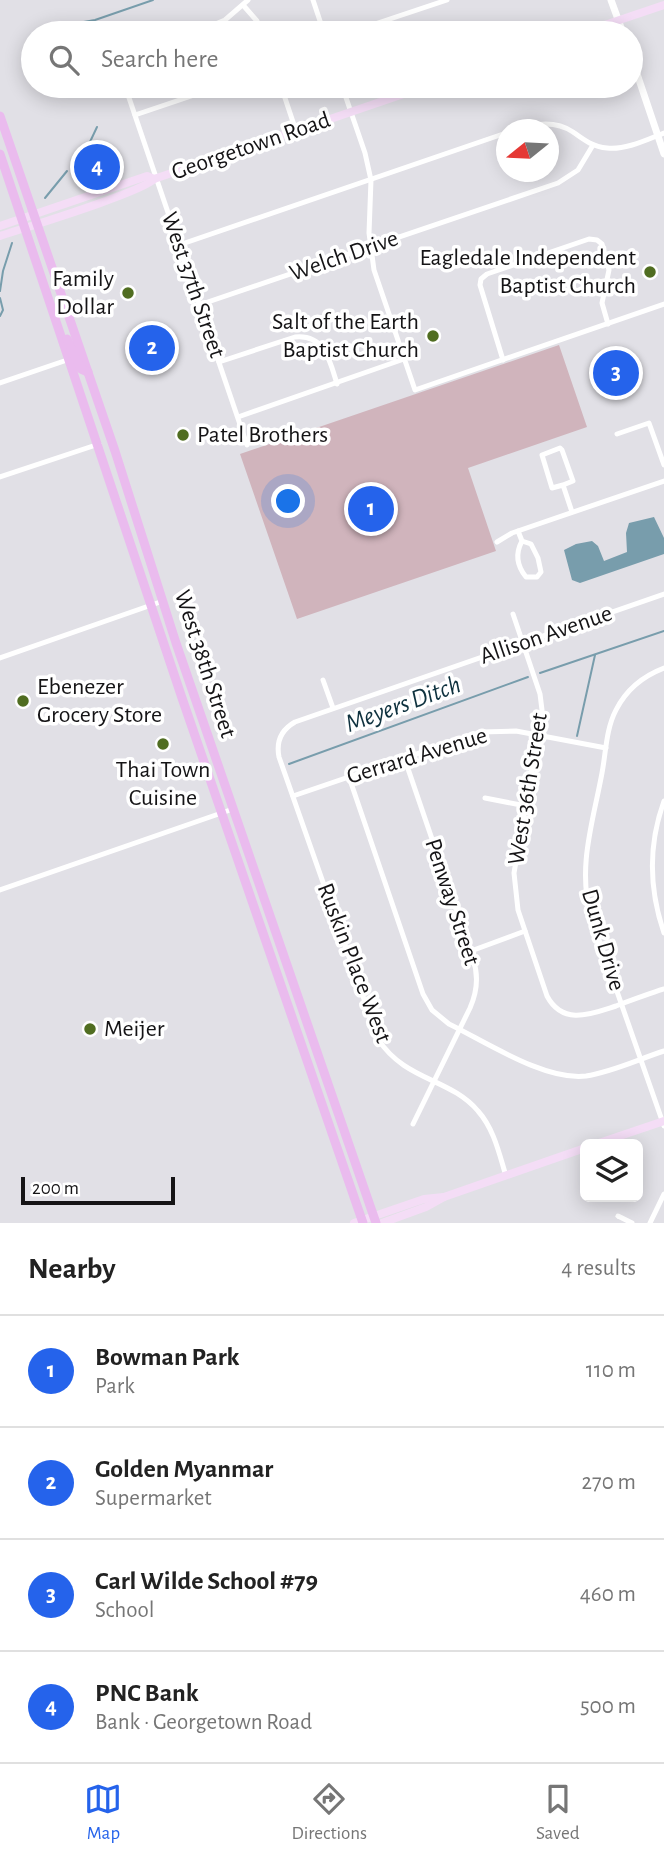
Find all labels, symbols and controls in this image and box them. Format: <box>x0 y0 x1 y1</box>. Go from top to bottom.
search box <box>21 21 643 98</box>
icon: search <box>45 41 83 79</box>
text: Search here <box>101 46 219 72</box>
street label: Georgetown Road <box>169 108 333 184</box>
north arrow <box>496 119 559 182</box>
pin: 4 <box>74 141 120 193</box>
street label: West 37th Street <box>157 209 229 361</box>
street label: Welch Drive <box>287 226 401 286</box>
place label: Eagledale Independent Baptist Church <box>419 246 636 298</box>
marker: Eagledale Independent Baptist Church <box>642 264 658 280</box>
place label: Family Dollar <box>52 267 114 319</box>
marker: Family Dollar <box>120 285 136 301</box>
place label: Salt of the Earth Baptist Church <box>272 310 419 362</box>
pin: 2 <box>129 322 175 374</box>
marker: Salt of the Earth Baptist Church <box>425 328 441 344</box>
pin: 3 <box>593 347 639 399</box>
place label: Patel Brothers <box>197 423 328 447</box>
marker: Patel Brothers <box>175 427 191 443</box>
pin: 1 <box>348 483 394 535</box>
your location <box>271 484 305 518</box>
street label: West 38th Street <box>170 587 240 741</box>
street label: Allison Avenue <box>477 601 615 669</box>
water label: Meyers Ditch <box>342 671 464 737</box>
place label: Ebenezer Grocery Store <box>37 675 162 727</box>
marker: Ebenezer Grocery Store <box>15 693 31 709</box>
street label: West 36th Street <box>504 711 552 867</box>
street label: Gerrard Avenue <box>344 723 490 789</box>
marker: Thai Town Cuisine <box>155 736 171 752</box>
place label: Thai Town Cuisine <box>115 758 211 810</box>
street label: Penway Street <box>420 836 484 969</box>
street label: Ruskin Place West <box>313 880 396 1046</box>
street label: Dunk Drive <box>577 886 629 994</box>
place label: Meijer <box>104 1017 165 1041</box>
marker: Meijer <box>82 1021 98 1037</box>
map controls <box>580 1139 643 1202</box>
button: layers <box>580 1139 643 1202</box>
scale bar <box>21 1174 175 1206</box>
text: 200 m <box>32 1179 79 1198</box>
text: Nearby <box>28 1254 116 1284</box>
text: 4 results <box>561 1257 636 1280</box>
text: Bowman Park <box>95 1344 239 1370</box>
text: 1 <box>47 1359 55 1382</box>
text: 110 m <box>586 1359 636 1382</box>
text: Park <box>95 1375 135 1398</box>
text: Golden Myanmar <box>95 1456 273 1482</box>
text: 2 <box>46 1471 56 1494</box>
text: 270 m <box>582 1471 636 1494</box>
text: Supermarket <box>95 1487 212 1510</box>
text: Carl Wilde School #79 <box>95 1568 318 1594</box>
text: 3 <box>46 1583 56 1606</box>
text: 460 m <box>580 1583 636 1606</box>
text: School <box>95 1599 154 1622</box>
text: PNC Bank <box>95 1680 199 1706</box>
text: 4 <box>45 1695 57 1718</box>
text: 500 m <box>580 1695 636 1718</box>
text: Bank · Georgetown Road <box>95 1711 312 1734</box>
tab: Map <box>84 1780 122 1845</box>
tab: Directions <box>291 1780 367 1845</box>
tab: Saved <box>536 1780 580 1845</box>

